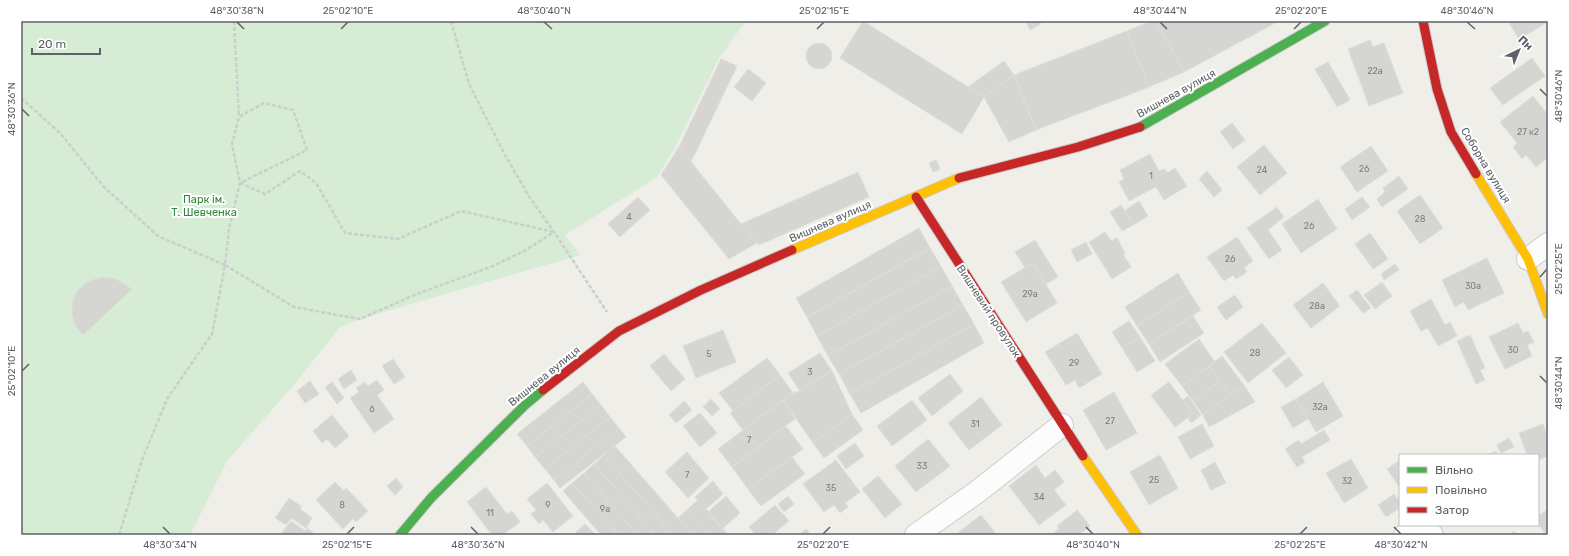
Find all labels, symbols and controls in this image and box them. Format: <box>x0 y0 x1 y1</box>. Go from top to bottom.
text: 48°30'38"N <box>210 5 264 17</box>
text: 25°02'10"E <box>323 5 373 17</box>
text: 48°30'40"N <box>517 5 571 17</box>
text: 25°02'15"E <box>799 5 849 17</box>
text: 48°30'44"N <box>1133 5 1187 17</box>
text: 25°02'20"E <box>1275 5 1327 17</box>
text: 48°30'46"N <box>1440 5 1494 17</box>
scale bar <box>32 30 100 56</box>
north arrow <box>1499 30 1539 70</box>
text: Пн <box>1515 33 1535 53</box>
text: 20 m <box>38 37 66 51</box>
street label: Вишнева вулиця <box>1135 66 1218 121</box>
house number: 22а <box>1367 66 1383 76</box>
text: 48°30'46"N <box>1553 69 1565 123</box>
text: 48°30'36"N <box>6 82 18 136</box>
street label: Соборна вулиця <box>1458 125 1513 206</box>
house number: 27 к2 <box>1517 127 1539 137</box>
house number: 26 <box>1359 164 1370 174</box>
house number: 24 <box>1257 165 1268 175</box>
house number: 1 <box>1149 171 1153 181</box>
park label: Парк ім. Т. Шевченка <box>171 193 237 219</box>
street label: Вишнева вулиця <box>787 198 873 245</box>
house number: 4 <box>626 212 632 222</box>
house number: 28 <box>1414 214 1426 224</box>
house number: 26 <box>1304 221 1315 231</box>
text: 25°02'25"E <box>1553 243 1565 295</box>
house number: 26 <box>1225 254 1236 264</box>
street label: Вишневий провулок <box>954 263 1023 360</box>
house number: 30а <box>1465 281 1481 291</box>
house number: 29а <box>1022 289 1038 299</box>
house number: 28а <box>1309 301 1325 311</box>
street label: Вишнева вулиця <box>506 344 583 409</box>
house number: 30 <box>1507 345 1519 355</box>
text: 25°02'10"E <box>6 346 18 396</box>
house number: 28 <box>1249 348 1261 358</box>
house number: 5 <box>706 349 712 359</box>
text: 48°30'44"N <box>1553 356 1565 410</box>
house number: 29 <box>1069 358 1079 368</box>
house number: 3 <box>807 367 813 377</box>
house number: 32а <box>1312 402 1328 412</box>
house number: 6 <box>369 404 375 414</box>
house number: 27 <box>1105 416 1115 426</box>
house number: 31 <box>970 419 980 429</box>
house number: 7 <box>747 435 752 445</box>
legend <box>1399 454 1539 526</box>
house number: 33 <box>917 461 927 471</box>
text: Вільно <box>1435 463 1473 477</box>
house number: 7 <box>685 470 690 480</box>
house number: 25 <box>1149 475 1159 485</box>
house number: 32 <box>1342 476 1352 486</box>
house number: 35 <box>826 483 836 493</box>
text: Повільно <box>1435 483 1487 497</box>
house number: 34 <box>1034 492 1045 502</box>
house number: 8 <box>339 500 345 510</box>
house number: 9 <box>545 500 551 510</box>
text: Затор <box>1435 503 1469 517</box>
house number: 9а <box>600 504 610 514</box>
house number: 11 <box>486 508 494 518</box>
text: 48°30'34"N <box>143 539 197 551</box>
text: 25°02'15"E <box>322 539 372 551</box>
text: 48°30'36"N <box>451 539 505 551</box>
text: 25°02'20"E <box>797 539 849 551</box>
text: 48°30'40"N <box>1066 539 1120 551</box>
text: 25°02'25"E <box>1274 539 1326 551</box>
text: 48°30'42"N <box>1374 539 1428 551</box>

